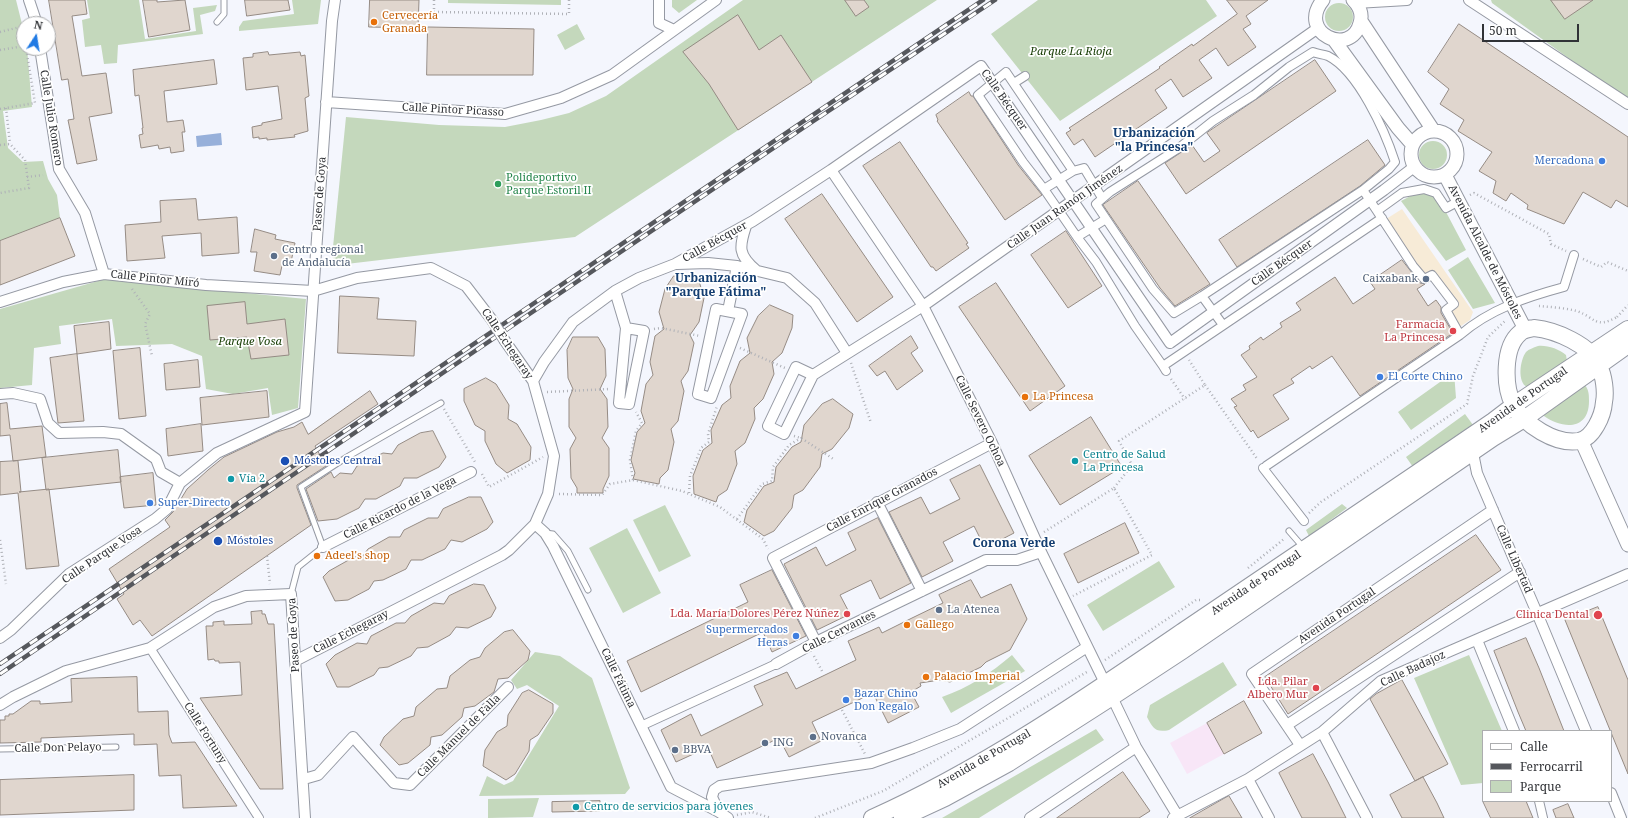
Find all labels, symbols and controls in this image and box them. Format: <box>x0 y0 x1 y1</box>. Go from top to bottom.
place label: Cervecería Granada <box>382 9 438 35</box>
north arrow <box>16 16 56 56</box>
scale bar <box>1484 16 1581 42</box>
text: N <box>33 17 44 33</box>
marker: Cervecería Granada <box>369 17 379 27</box>
text: 50 m <box>1489 22 1517 39</box>
park label: Parque La Rioja <box>1030 45 1112 59</box>
street label: Calle Bécquer <box>978 67 1030 133</box>
street label: Calle Julio Romero <box>37 69 65 167</box>
street label: Calle Pintor Picasso <box>402 101 504 119</box>
district label: Urbanización "la Princesa" <box>1113 127 1195 155</box>
place label: Mercadona <box>1535 154 1594 168</box>
street label: Paseo de Goya <box>311 156 329 232</box>
marker: Mercadona <box>1597 156 1607 166</box>
street label: Calle Juan Ramón Jiménez <box>1005 162 1125 252</box>
place label: Polideportivo Parque Estoril II <box>506 171 592 197</box>
marker: Polideportivo Parque Estoril II <box>493 179 503 189</box>
street label: Avenida Alcalde de Móstoles <box>1445 183 1525 321</box>
street label: Calle Bécquer <box>680 219 750 265</box>
street label: Calle Bécquer <box>1249 237 1315 289</box>
place label: Centro regional de Andalucía <box>282 243 364 269</box>
marker: Centro regional de Andalucía <box>269 251 279 261</box>
street label: Calle Pintor Miró <box>110 268 200 290</box>
district label: Urbanización "Parque Fátima" <box>666 272 766 300</box>
place label: Caixabank <box>1363 272 1418 286</box>
marker: Caixabank <box>1421 274 1431 284</box>
street label: Calle Echegaray <box>478 306 536 382</box>
place label: Farmacia La Princesa <box>1384 318 1445 344</box>
marker: Farmacia La Princesa <box>1448 326 1458 336</box>
park label: Parque Vosa <box>218 335 282 349</box>
street label: Avenida de Portugal <box>1476 364 1570 436</box>
place label: El Corte Chino <box>1388 370 1463 384</box>
marker: El Corte Chino <box>1375 372 1385 382</box>
street label: Calle Severo Ochoa <box>952 373 1008 469</box>
place label: La Princesa <box>1033 390 1094 404</box>
marker: La Princesa <box>1020 392 1030 402</box>
place label: Centro de Salud La Princesa <box>1083 448 1166 474</box>
place label: Móstoles Central <box>294 454 381 468</box>
marker: Móstoles Central <box>279 455 291 467</box>
marker: Centro de Salud La Princesa <box>1070 456 1080 466</box>
street label: Calle Enrique Granados <box>824 465 940 535</box>
place label: Vía 2 <box>239 472 265 486</box>
marker: Vía 2 <box>226 474 236 484</box>
street label: Calle Ricardo de la Vega <box>341 474 459 542</box>
place label: Super-Directo <box>158 496 230 510</box>
marker: Super-Directo <box>145 498 155 508</box>
street label: Calle Parque Vosa <box>60 523 144 587</box>
street label: Calle Libertad <box>1493 523 1535 595</box>
place label: Móstoles <box>227 534 273 548</box>
marker: Móstoles <box>212 535 224 547</box>
district label: Corona Verde <box>973 537 1055 551</box>
street label: Avenida de Portugal <box>1208 548 1304 618</box>
place label: Adeel's shop <box>325 549 390 563</box>
marker: Adeel's shop <box>312 551 322 561</box>
street label: Avenida Portugal <box>1296 585 1378 647</box>
street label: Paseo de Goya <box>285 597 303 673</box>
place label: La Atenea <box>947 603 1000 617</box>
marker: La Atenea <box>934 605 944 615</box>
street label: Calle Echegaray <box>311 607 391 657</box>
place label: Lda. María Dolores Pérez Núñez <box>670 607 839 621</box>
street label: Calle Cervantes <box>800 608 878 656</box>
place label: Clinica Dental <box>1516 608 1589 622</box>
marker: Lda. María Dolores Pérez Núñez <box>842 609 852 619</box>
marker: Clinica Dental <box>1592 609 1604 621</box>
place label: Gallego <box>915 618 954 632</box>
marker: Gallego <box>902 620 912 630</box>
place label: Supermercados Heras <box>706 623 788 649</box>
marker: Supermercados Heras <box>791 631 801 641</box>
street label: Calle Fátima <box>598 646 638 710</box>
street label: Calle Badajoz <box>1378 648 1448 690</box>
place label: Palacio Imperial <box>934 670 1020 684</box>
marker: Palacio Imperial <box>921 672 931 682</box>
place label: Lda. Pilar Albero Mur <box>1247 675 1308 701</box>
marker: Lda. Pilar Albero Mur <box>1311 683 1321 693</box>
place label: Bazar Chino Don Regalo <box>854 687 918 713</box>
street label: Calle Manuel de Falla <box>415 692 503 780</box>
marker: Bazar Chino Don Regalo <box>841 695 851 705</box>
street label: Calle Fortuny <box>181 700 229 766</box>
street label: Avenida de Portugal <box>935 727 1033 791</box>
place label: Novanca <box>821 730 867 744</box>
legend <box>1482 730 1612 802</box>
marker: Novanca <box>808 732 818 742</box>
place label: ING <box>773 736 793 750</box>
marker: ING <box>760 738 770 748</box>
text: Calle <box>1520 738 1548 755</box>
street label: Calle Don Pelayo <box>14 741 102 755</box>
place label: BBVA <box>683 743 711 757</box>
marker: BBVA <box>670 745 680 755</box>
text: Ferrocarril <box>1520 758 1583 775</box>
text: Parque <box>1520 778 1561 795</box>
place label: Centro de servicios para jóvenes <box>584 800 753 814</box>
marker: Centro de servicios para jóvenes <box>571 802 581 812</box>

